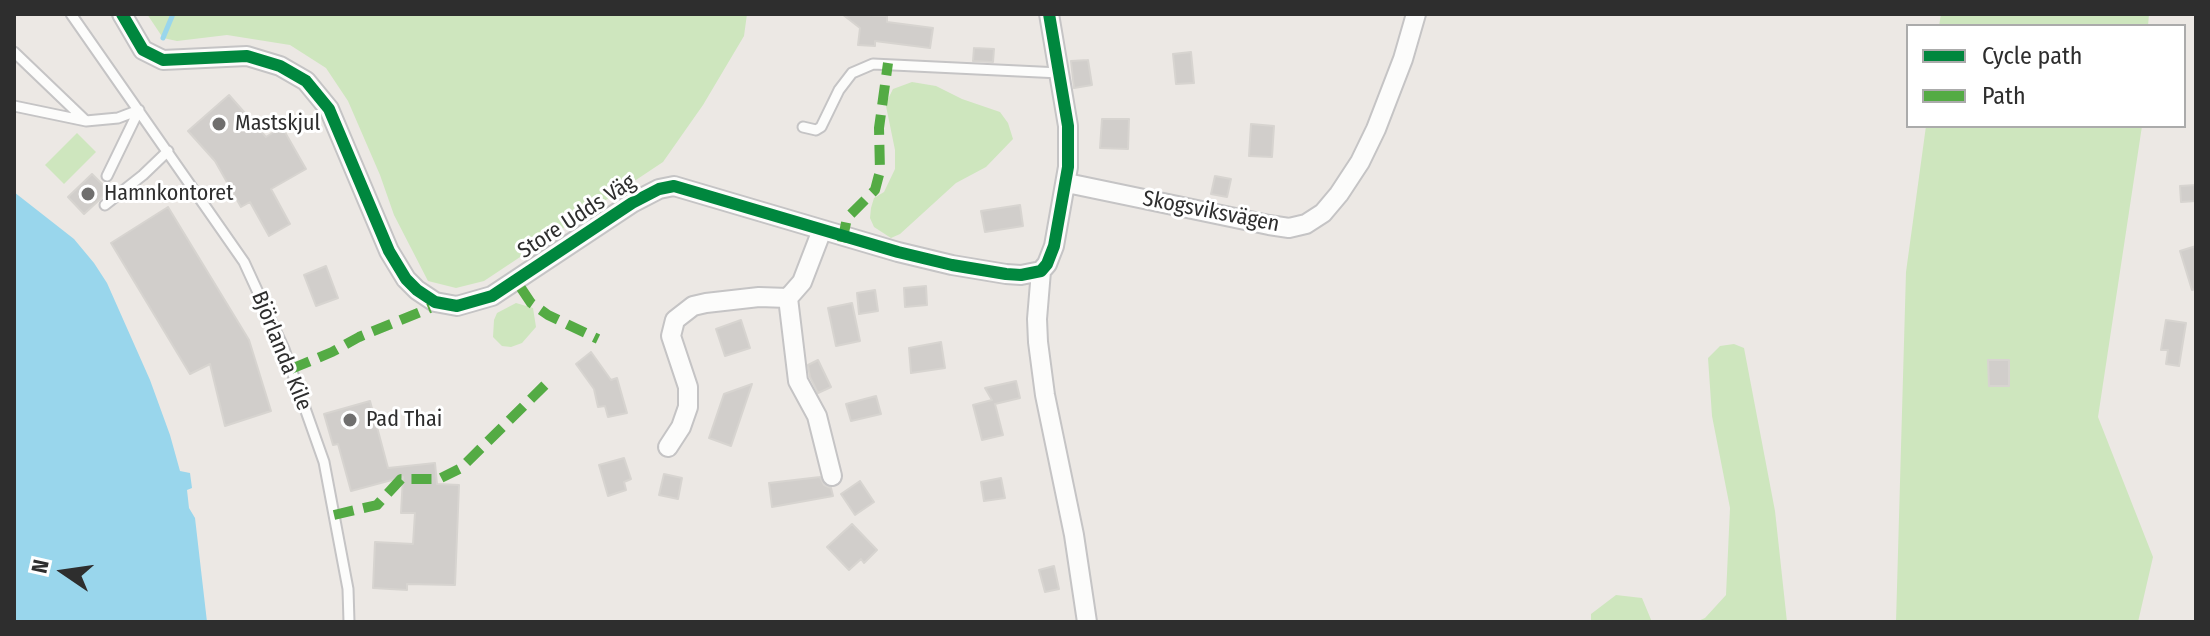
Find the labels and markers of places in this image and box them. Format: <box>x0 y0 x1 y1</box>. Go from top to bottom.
place label: Mastskjul <box>235 111 320 137</box>
marker: Mastskjul <box>210 115 228 133</box>
place label: Hamnkontoret <box>104 181 233 207</box>
marker: Hamnkontoret <box>79 185 97 203</box>
place label: Pad Thai <box>366 407 442 433</box>
marker: Pad Thai <box>341 411 359 429</box>

